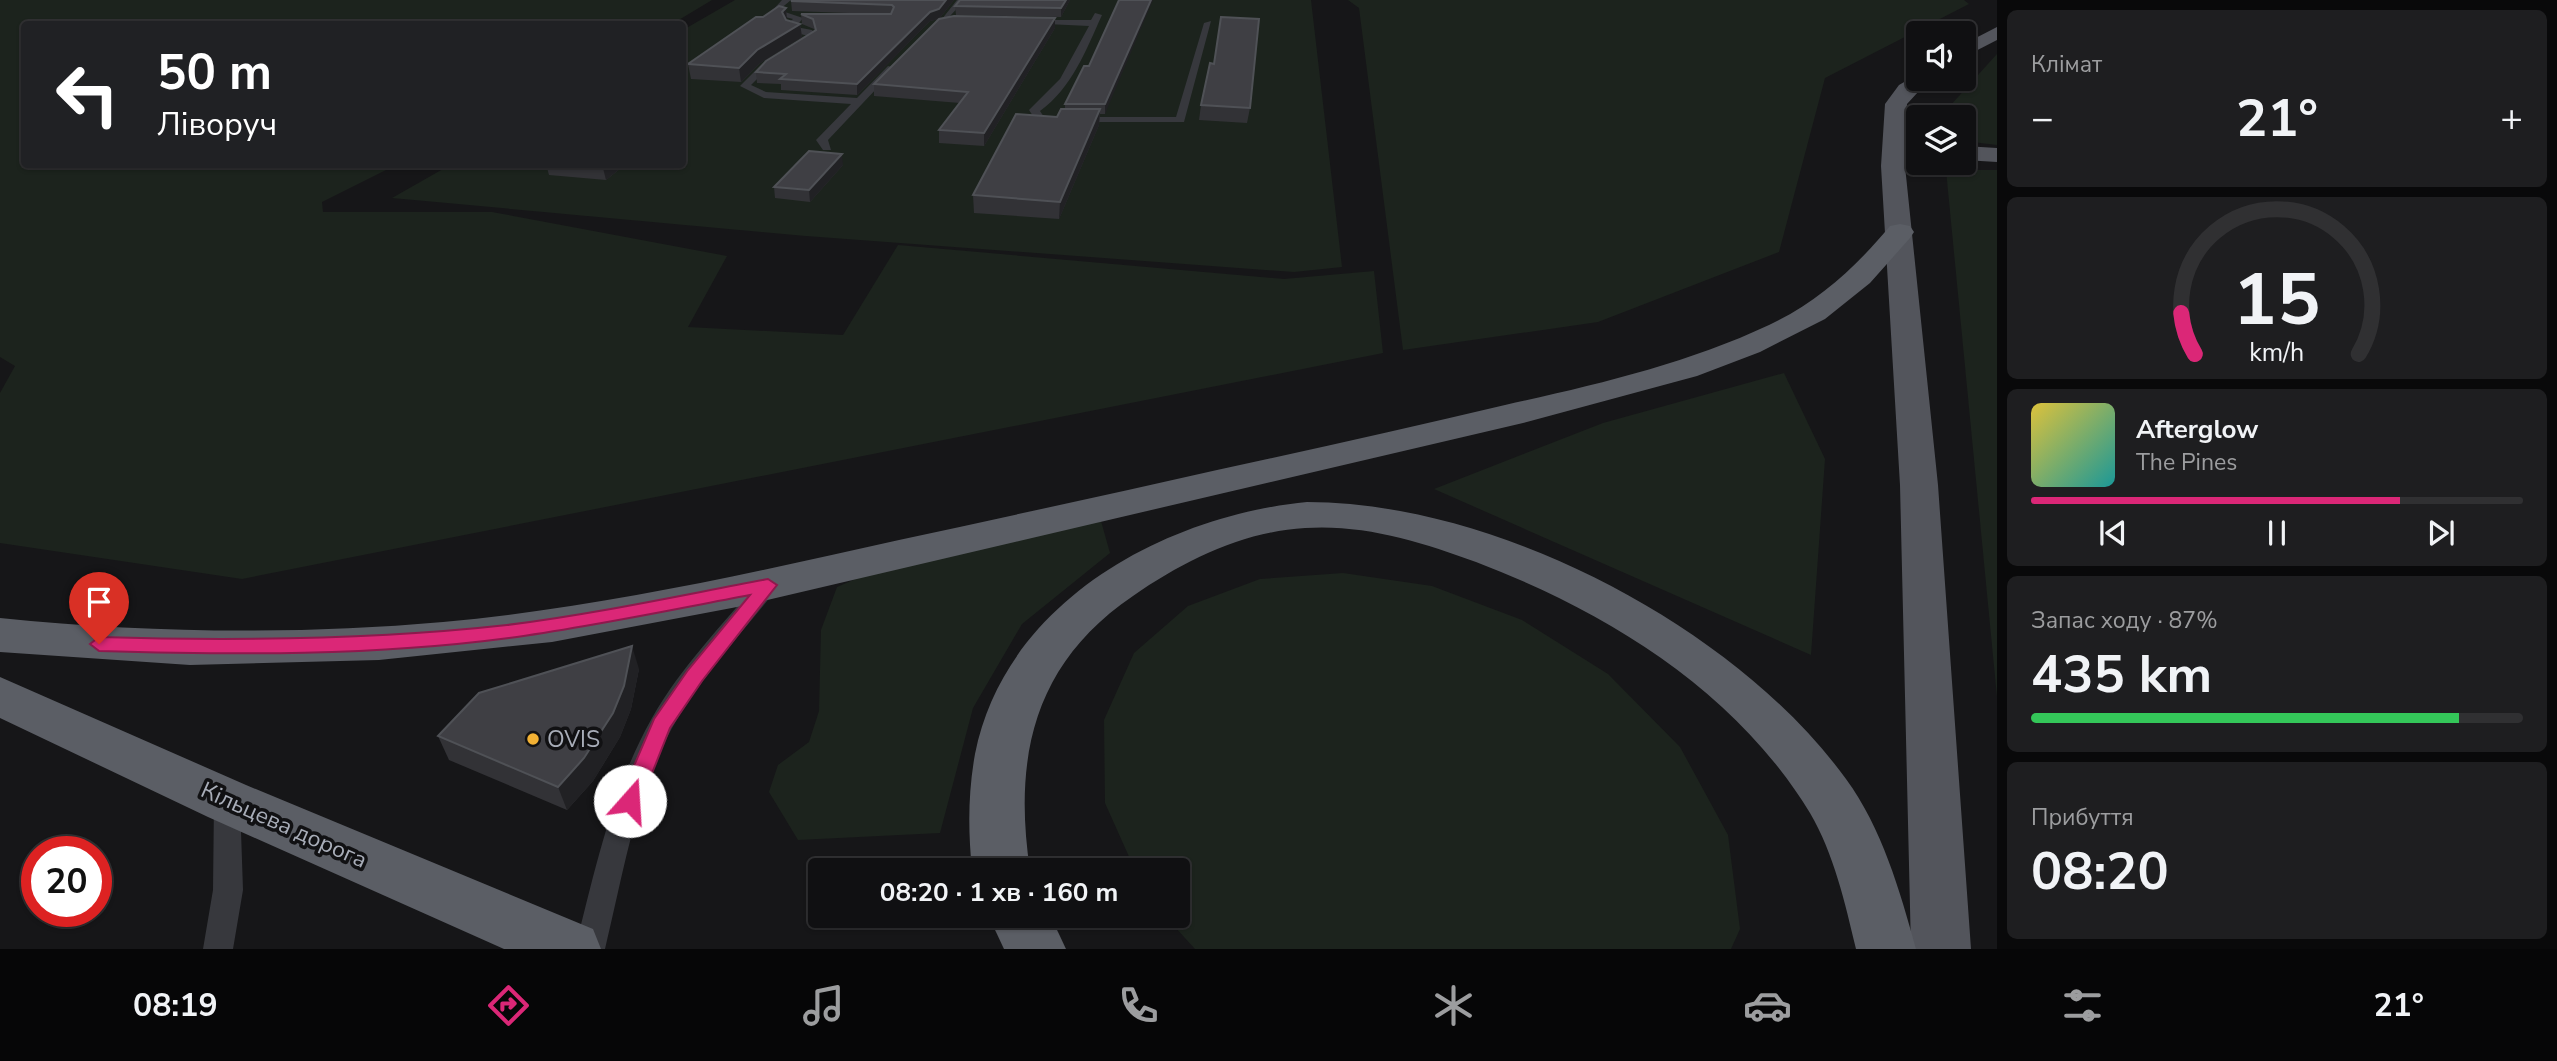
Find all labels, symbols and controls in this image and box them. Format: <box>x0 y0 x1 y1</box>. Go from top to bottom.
map controls <box>1906 21 1976 175</box>
button: sound <box>1906 21 1976 91</box>
text: 50 m <box>157 39 272 106</box>
icon: left <box>42 49 133 140</box>
text: Клімат <box>2031 49 2102 80</box>
text: 21° <box>2236 83 2318 154</box>
text: − <box>2031 93 2054 144</box>
text: + <box>2500 93 2523 144</box>
text: Ліворуч <box>157 103 277 146</box>
button: layers <box>1906 105 1976 175</box>
text: 15 <box>2233 250 2321 350</box>
text: km/h <box>2249 336 2305 370</box>
text: Afterglow <box>2136 412 2259 447</box>
text: The Pines <box>2136 447 2237 478</box>
icon: previous <box>2094 514 2132 552</box>
icon: pause <box>2258 514 2296 552</box>
icon: next <box>2422 514 2460 552</box>
pin <box>69 572 129 644</box>
icon: arrive <box>80 583 118 621</box>
text: Запас ходу · 87% <box>2031 605 2218 636</box>
text: 435 km <box>2031 639 2212 710</box>
place label: OVIS <box>547 724 600 755</box>
marker: OVIS <box>525 731 541 747</box>
position arrow <box>593 764 667 838</box>
street label: Кільцева дорога <box>196 775 372 875</box>
text: Прибуття <box>2031 802 2134 833</box>
speed limit sign: 20 <box>21 836 112 927</box>
text: 08:20 <box>2031 836 2169 907</box>
text: 08:20 · 1 хв · 160 m <box>880 875 1118 910</box>
icon: directions <box>484 981 533 1030</box>
icon: music <box>799 981 848 1030</box>
icon: phone <box>1114 981 1163 1030</box>
icon: climate <box>1429 981 1478 1030</box>
icon: car <box>1743 981 1792 1030</box>
icon: filters <box>2058 981 2107 1030</box>
text: 08:19 <box>133 984 218 1027</box>
text: 21° <box>2373 984 2424 1027</box>

